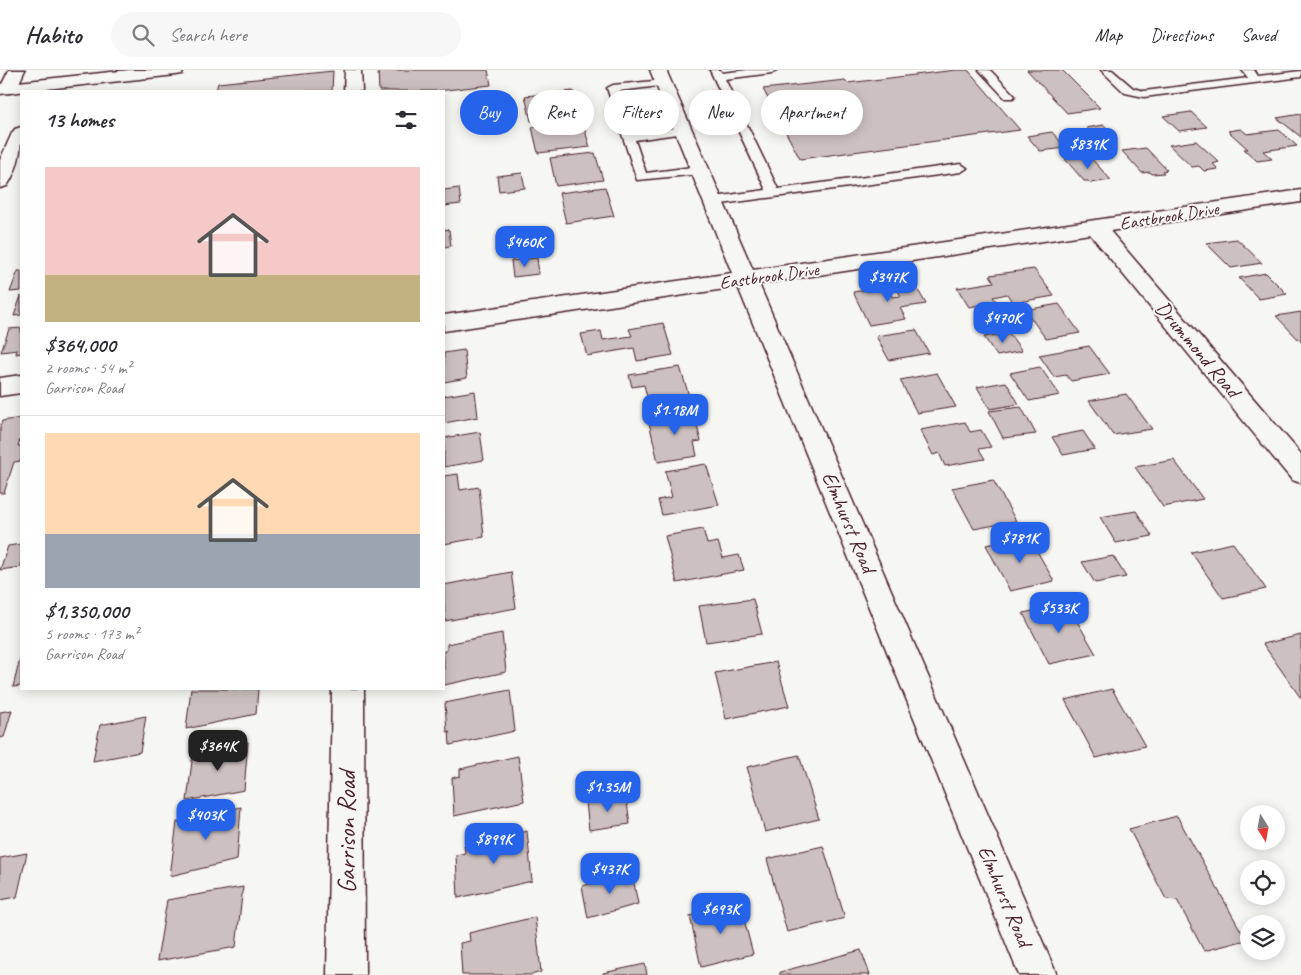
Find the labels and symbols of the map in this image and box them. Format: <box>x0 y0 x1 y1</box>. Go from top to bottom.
pin: $839K <box>1053 128 1123 170</box>
street label: Eastbrook Drive <box>1118 197 1221 235</box>
pin: $460K <box>490 226 560 268</box>
street label: Eastbrook Drive <box>718 258 821 294</box>
pin: $347K <box>853 260 923 303</box>
street label: Drummond Road <box>1150 295 1248 405</box>
pin: $470K <box>968 302 1038 344</box>
pin: $1.18M <box>634 394 716 436</box>
street label: Elmhurst Road <box>816 468 883 580</box>
pin: $781K <box>985 522 1055 564</box>
pin: $533K <box>1024 592 1094 634</box>
pin: $364K <box>183 730 253 772</box>
street label: Garrison Road <box>331 767 363 893</box>
pin: $1.35M <box>567 770 649 813</box>
pin: $403K <box>171 798 241 841</box>
north arrow <box>1240 805 1285 850</box>
pin: $899K <box>459 822 529 865</box>
street label: Elmhurst Road <box>972 842 1039 954</box>
pin: $437K <box>575 852 645 895</box>
pin: $693K <box>686 892 756 935</box>

